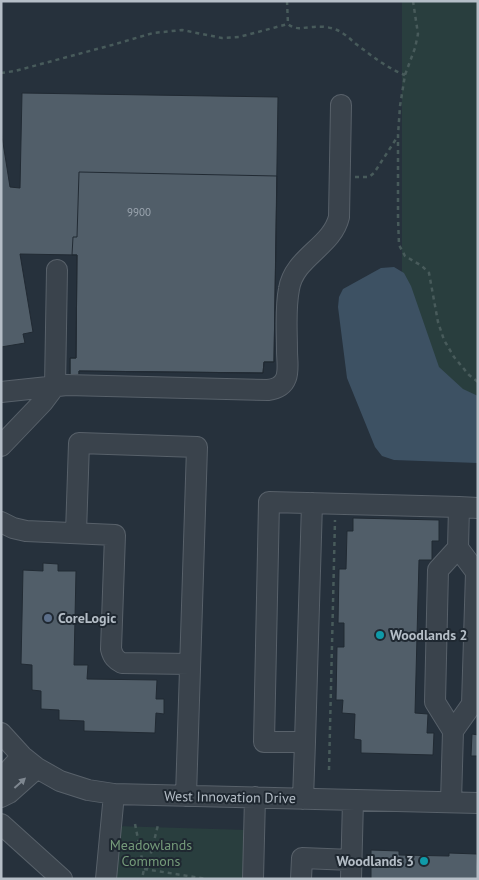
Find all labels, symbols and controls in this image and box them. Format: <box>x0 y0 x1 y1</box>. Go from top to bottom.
house number: 9900 <box>127 205 151 219</box>
place label: CoreLogic <box>58 609 116 627</box>
marker: CoreLogic <box>42 612 54 624</box>
place label: Woodlands 2 <box>390 626 468 644</box>
marker: Woodlands 2 <box>374 629 386 641</box>
one-way arrow <box>13 777 25 789</box>
street label: West Innovation Drive <box>164 787 296 807</box>
park label: Meadowlands Commons <box>110 836 192 870</box>
place label: Woodlands 3 <box>336 852 414 870</box>
marker: Woodlands 3 <box>418 855 430 867</box>

